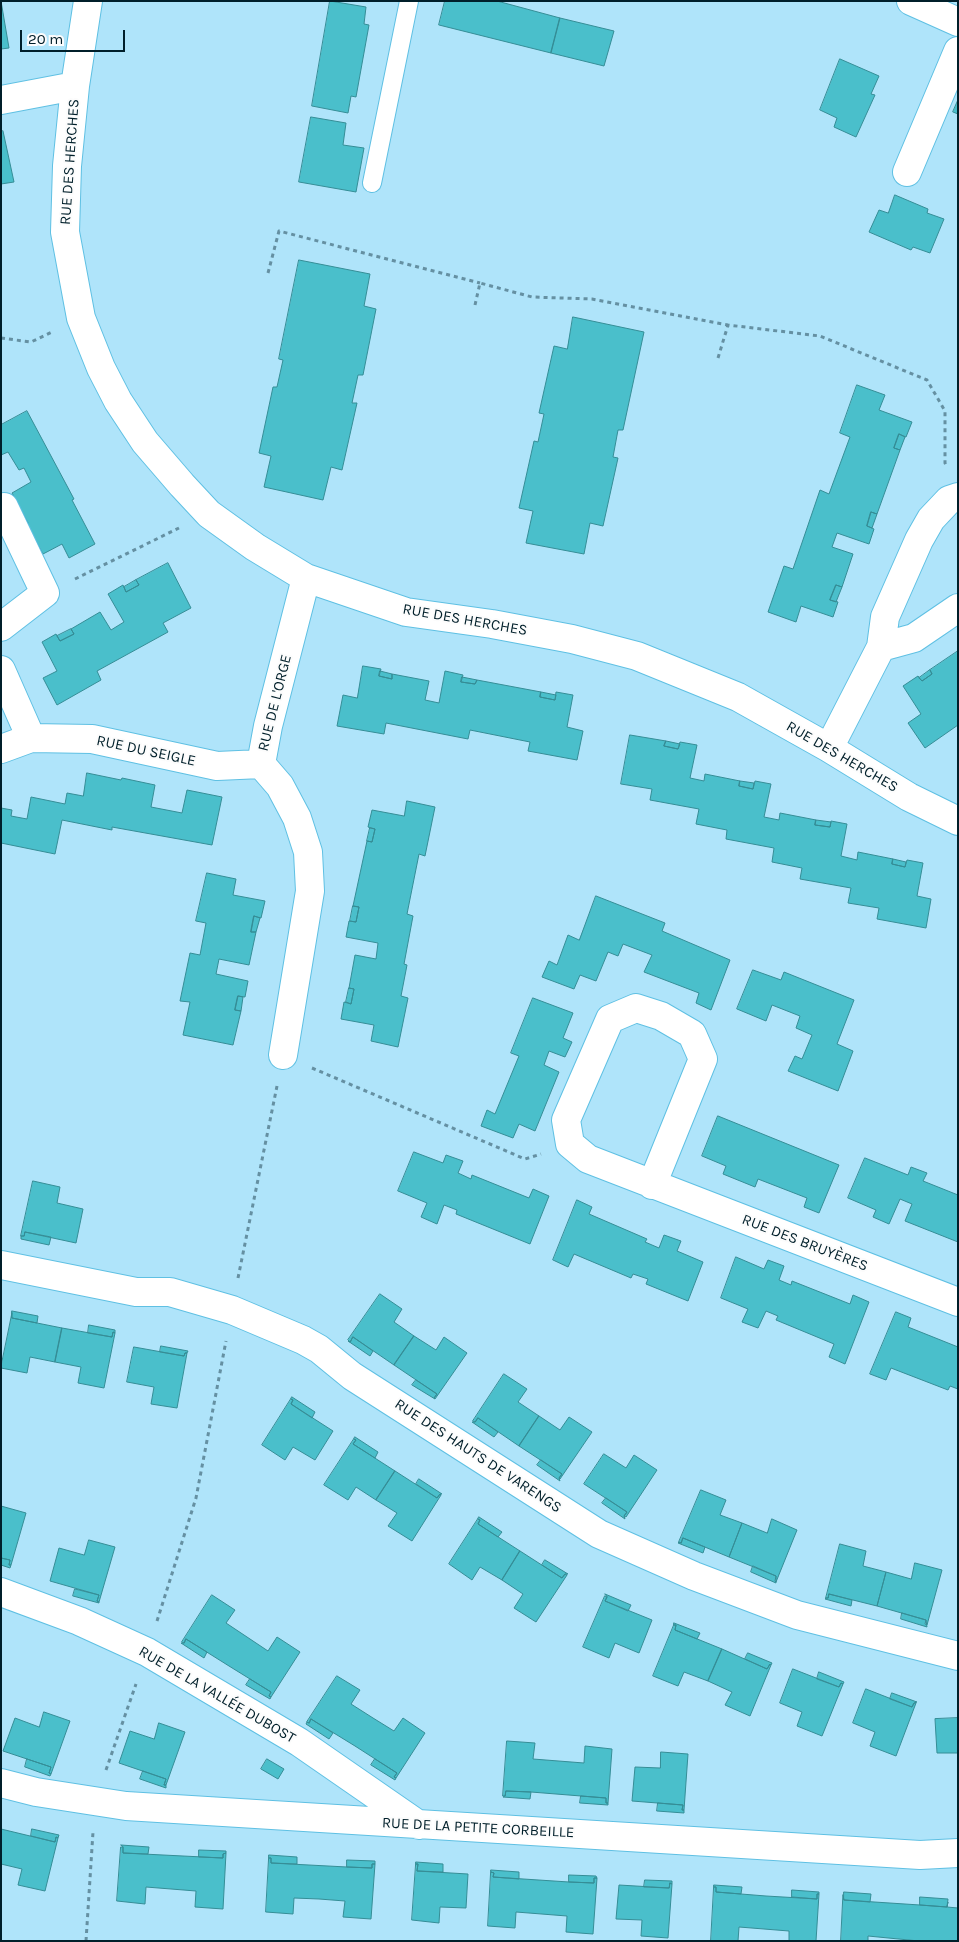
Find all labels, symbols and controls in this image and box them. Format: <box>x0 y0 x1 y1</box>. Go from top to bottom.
scale bar <box>22 20 128 52</box>
text: 20 m <box>28 30 63 48</box>
street label: RUE DES HERCHES <box>57 98 83 226</box>
street label: RUE DES HERCHES <box>401 600 529 640</box>
street label: RUE DE L'ORGE <box>254 653 296 753</box>
street label: RUE DES HERCHES <box>783 718 901 796</box>
street label: RUE DU SEIGLE <box>95 732 197 770</box>
street label: RUE DES BRUYÈRES <box>739 1211 871 1275</box>
street label: RUE DES HAUTS DE VARENGS <box>391 1395 565 1517</box>
street label: RUE DE LA VALLÉE DUBOST <box>135 1643 299 1747</box>
street label: RUE DE LA PETITE CORBEILLE <box>381 1814 575 1842</box>

